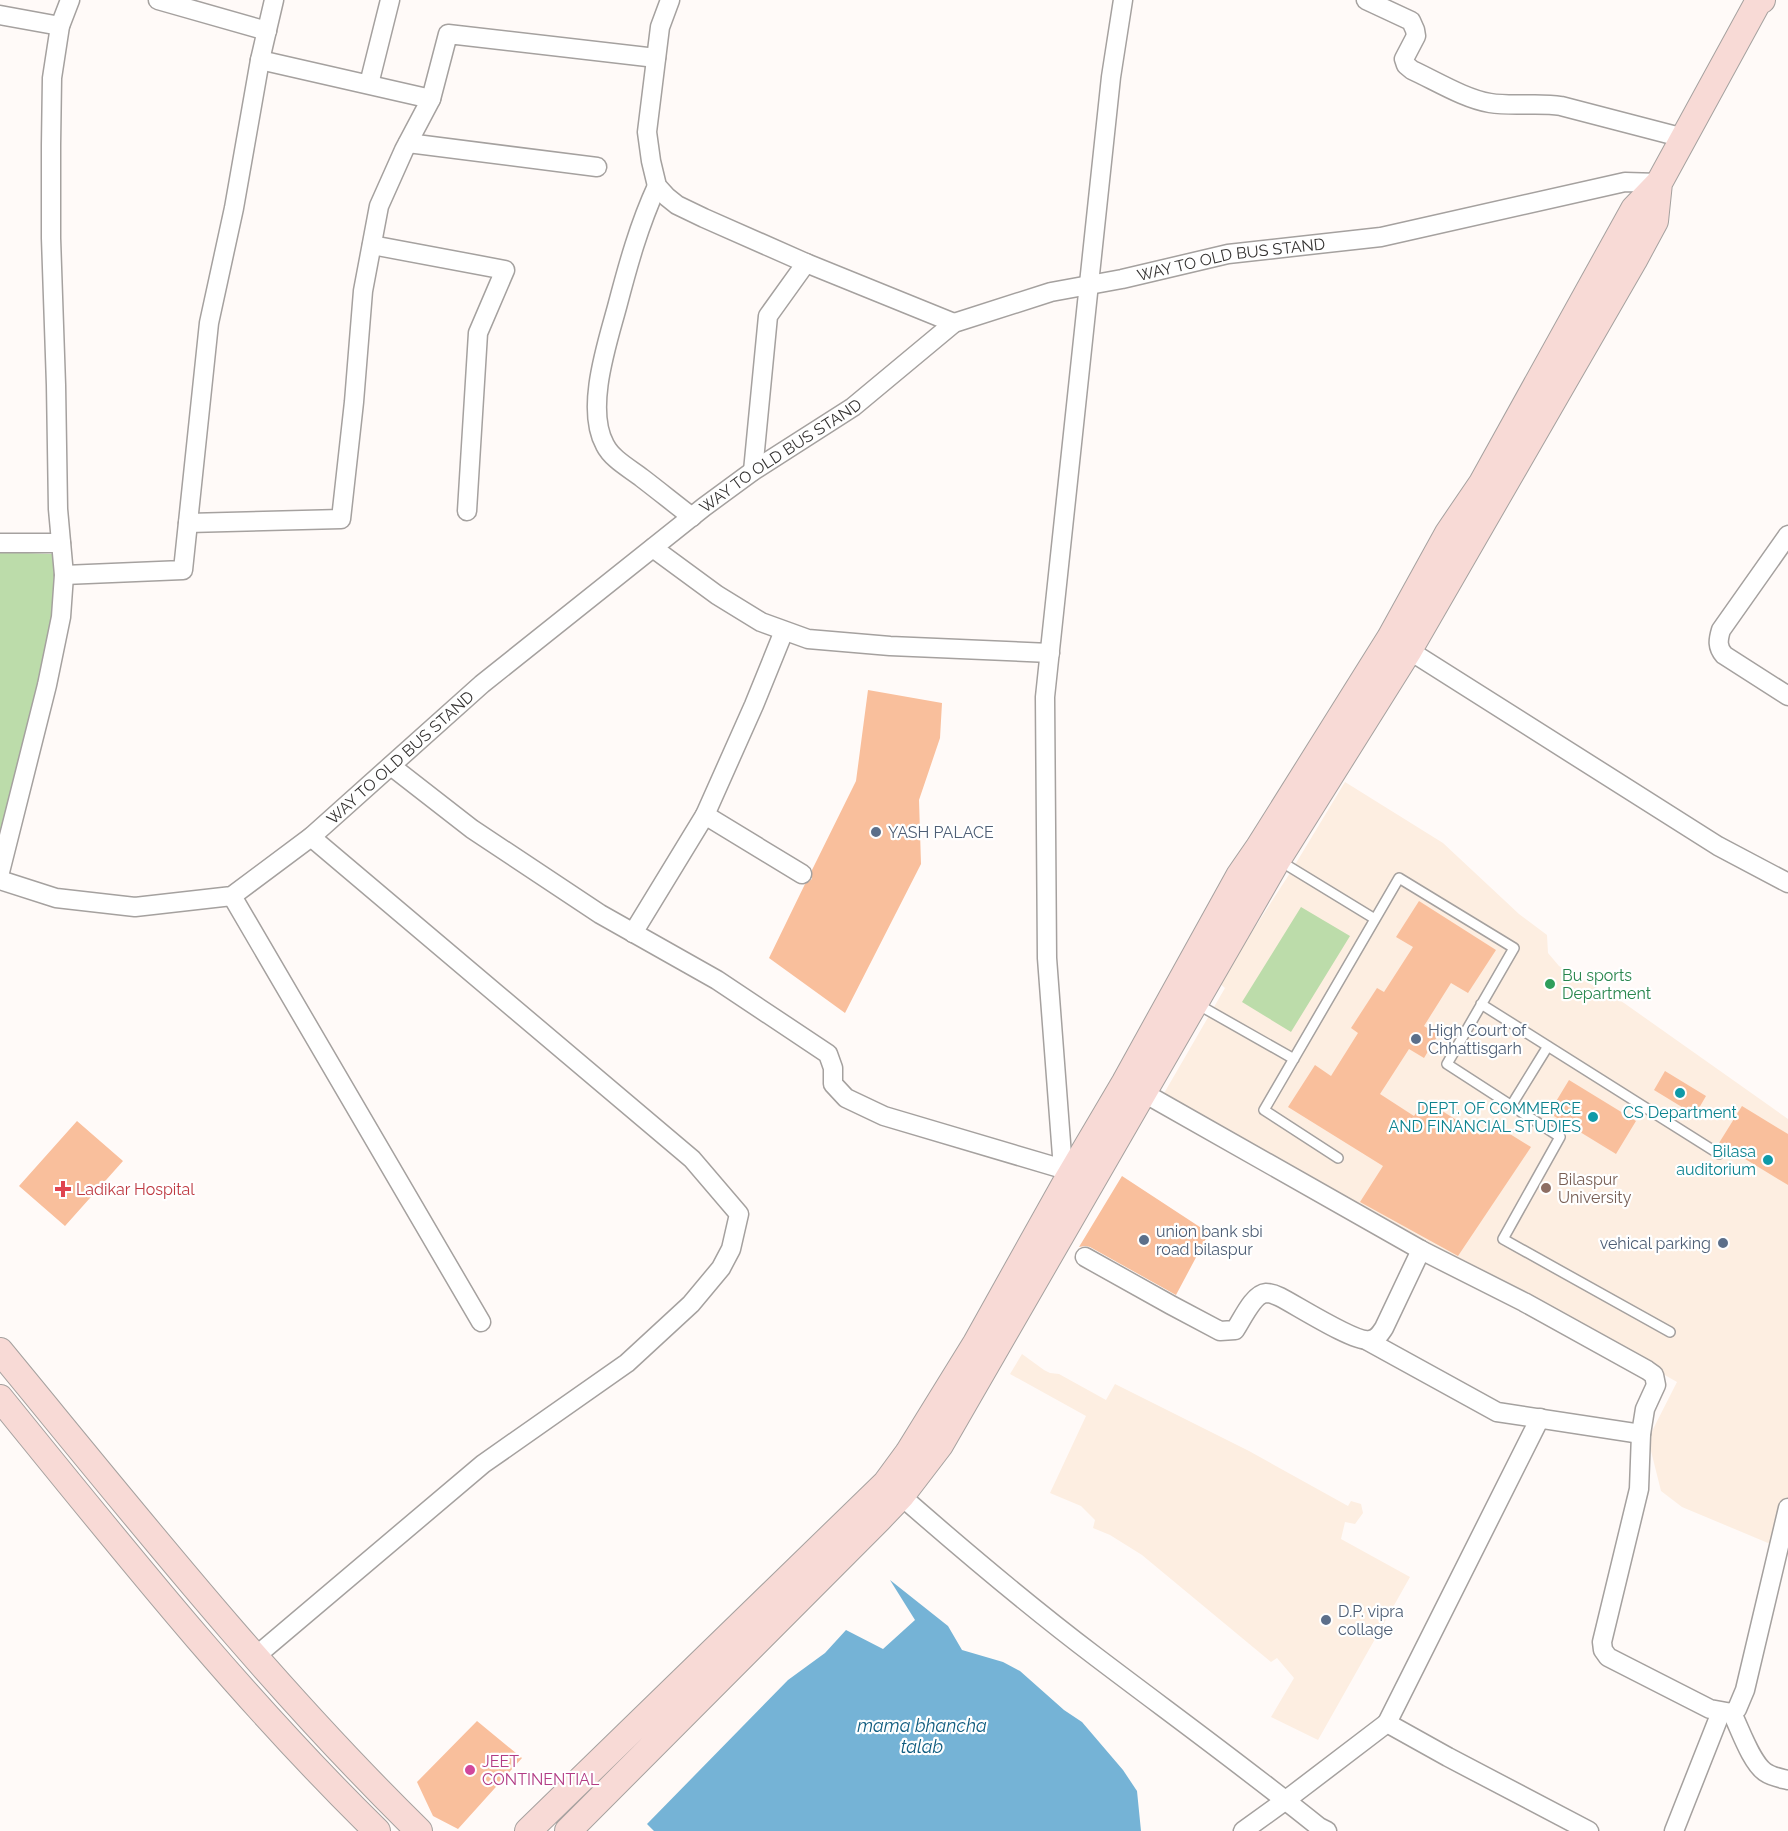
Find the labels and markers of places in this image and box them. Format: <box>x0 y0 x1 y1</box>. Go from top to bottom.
place label: YASH PALACE <box>888 823 994 842</box>
marker: YASH PALACE <box>869 825 883 839</box>
place label: Bu sports Department <box>1562 966 1652 1003</box>
marker: Bu sports Department <box>1543 977 1557 991</box>
place label: High Court of Chhattisgarh <box>1428 1021 1527 1058</box>
marker: High Court of Chhattisgarh <box>1409 1032 1423 1046</box>
marker: CS Department <box>1673 1086 1687 1100</box>
place label: DEPT. OF COMMERCE AND FINANCIAL STUDIES <box>1388 1099 1581 1136</box>
place label: CS Department <box>1623 1103 1738 1122</box>
marker: DEPT. OF COMMERCE AND FINANCIAL STUDIES <box>1586 1110 1600 1124</box>
place label: Bilasa auditorium <box>1676 1142 1756 1179</box>
marker: Bilasa auditorium <box>1761 1153 1775 1167</box>
place label: Bilaspur University <box>1558 1170 1632 1207</box>
marker: Ladikar Hospital <box>54 1180 72 1198</box>
place label: Ladikar Hospital <box>76 1180 195 1199</box>
marker: Bilaspur University <box>1539 1181 1553 1195</box>
place label: union bank sbi road bilaspur <box>1156 1222 1263 1259</box>
marker: union bank sbi road bilaspur <box>1137 1233 1151 1247</box>
place label: vehical parking <box>1600 1234 1711 1253</box>
marker: vehical parking <box>1716 1236 1730 1250</box>
place label: D.P. vipra collage <box>1338 1602 1404 1639</box>
marker: D.P. vipra collage <box>1319 1613 1333 1627</box>
place label: JEET CONTINENTIAL <box>482 1752 600 1789</box>
marker: JEET CONTINENTIAL <box>463 1763 477 1777</box>

